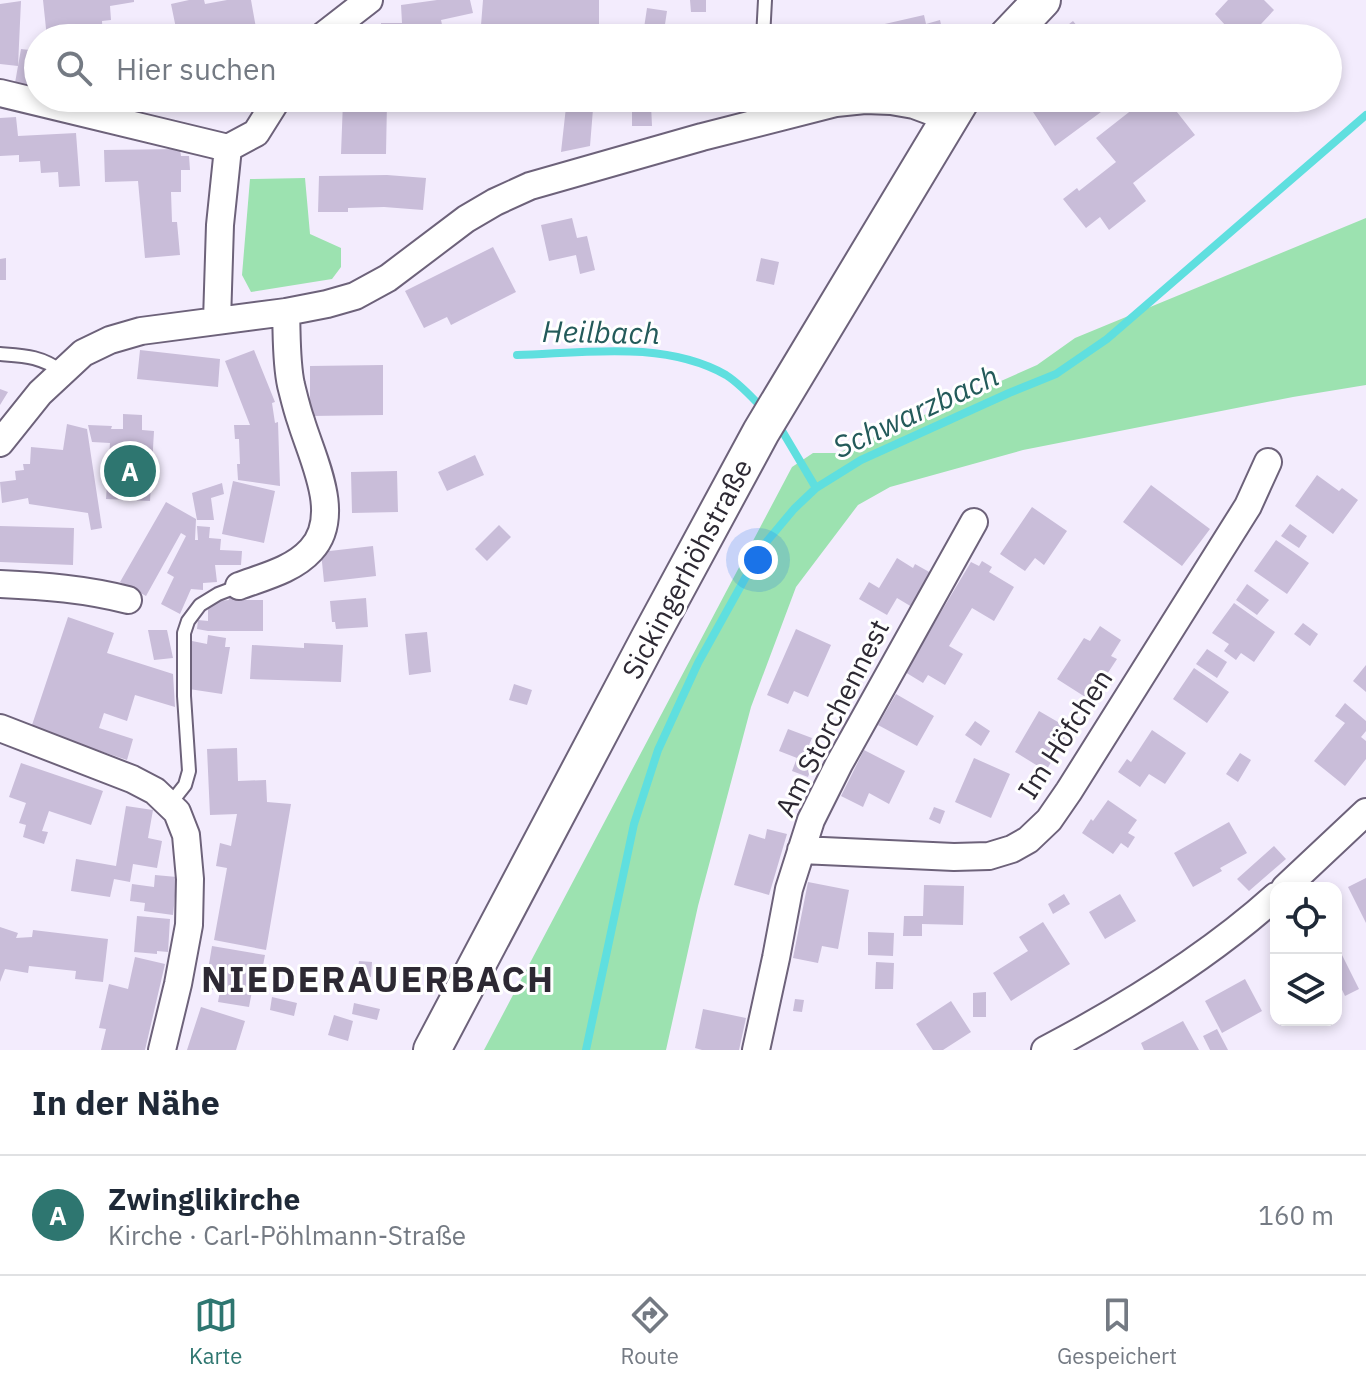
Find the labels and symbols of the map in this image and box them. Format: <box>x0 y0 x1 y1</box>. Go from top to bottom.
water label: Heilbach <box>542 311 660 352</box>
water label: Schwarzbach <box>826 355 1005 466</box>
pin: A <box>104 441 156 501</box>
street label: Sickingerhöhstraße <box>613 452 760 685</box>
your location <box>738 540 778 580</box>
street label: Am Storchennest <box>766 613 897 823</box>
street label: Im Höfchen <box>1009 662 1120 806</box>
district label: NIEDERAUERBACH <box>201 955 555 1002</box>

